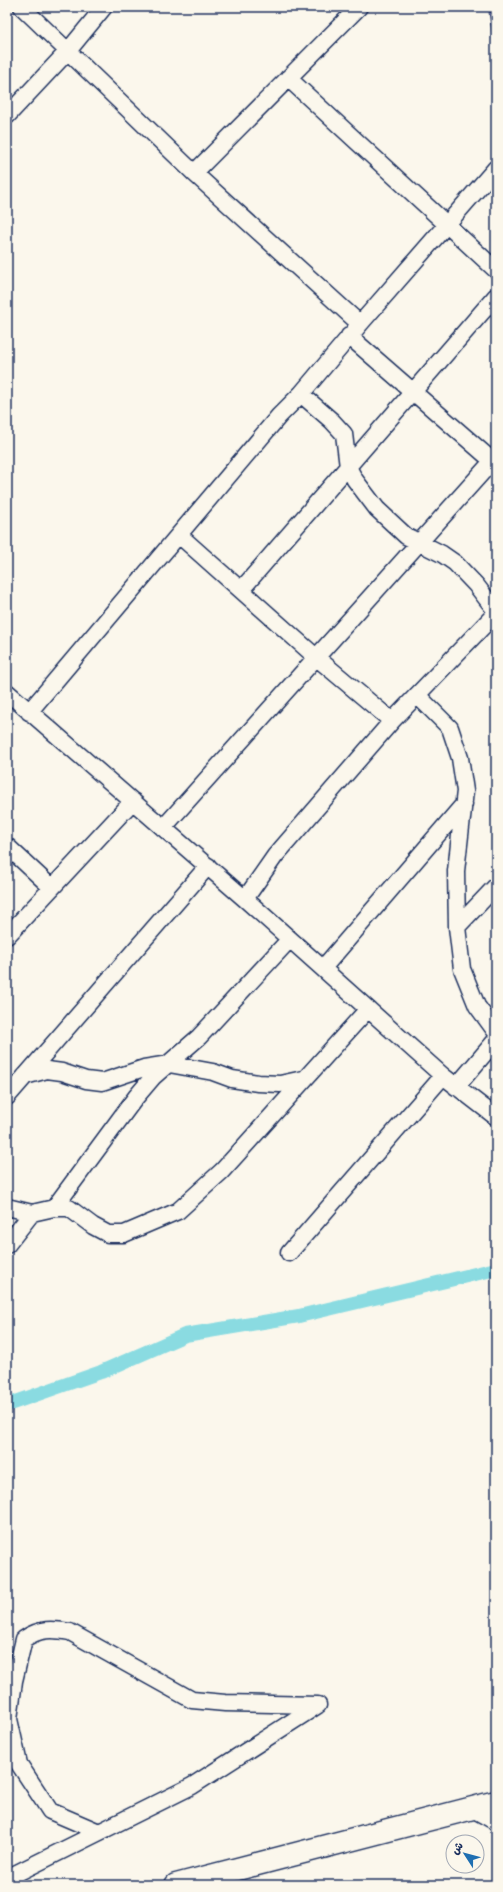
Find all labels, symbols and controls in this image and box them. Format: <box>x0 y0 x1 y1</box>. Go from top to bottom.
north arrow <box>445 1834 485 1874</box>
text: ش <box>450 1841 467 1858</box>

